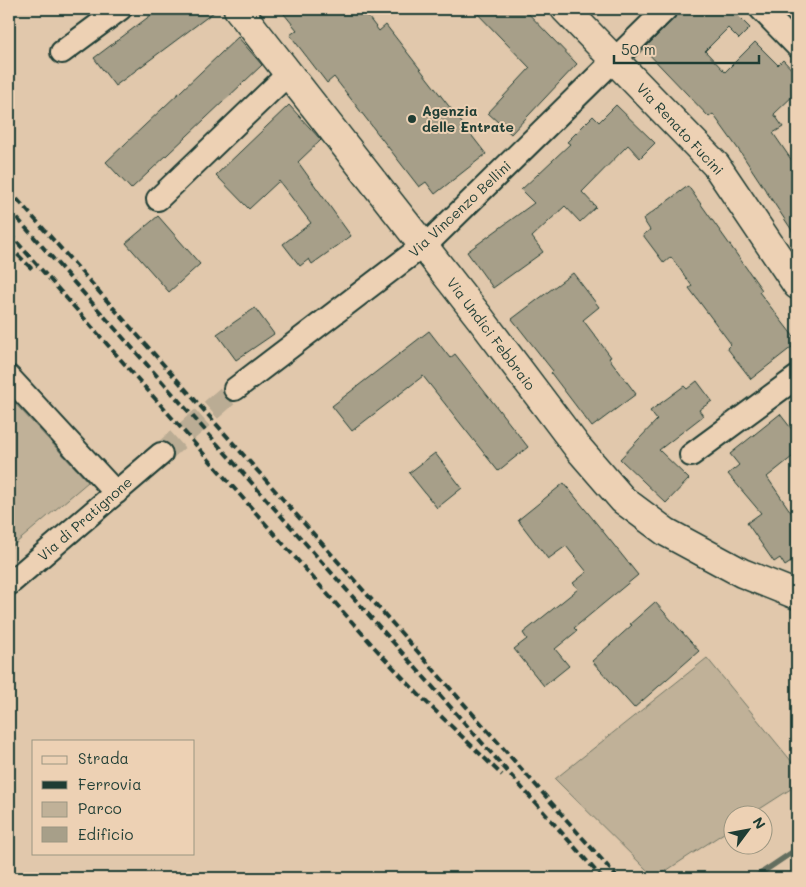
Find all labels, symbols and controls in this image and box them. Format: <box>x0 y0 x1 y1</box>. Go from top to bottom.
scale bar <box>614 32 758 64</box>
text: 50 m <box>621 39 656 59</box>
street label: Via Renato Fucini <box>633 78 728 179</box>
place label: Agenzia delle Entrate <box>422 101 514 136</box>
marker: Agenzia delle Entrate <box>406 113 418 125</box>
street label: Via Vincenzo Bellini <box>404 156 515 261</box>
street label: Via Undici Febbraio <box>443 274 540 394</box>
street label: Via di Pratignone <box>33 472 136 565</box>
legend <box>32 740 195 854</box>
text: Strada <box>78 748 129 768</box>
text: Ferrovia <box>78 774 142 794</box>
text: Parco <box>78 798 122 818</box>
north arrow <box>724 804 774 854</box>
text: N <box>749 813 770 832</box>
text: Edificio <box>78 824 134 844</box>

